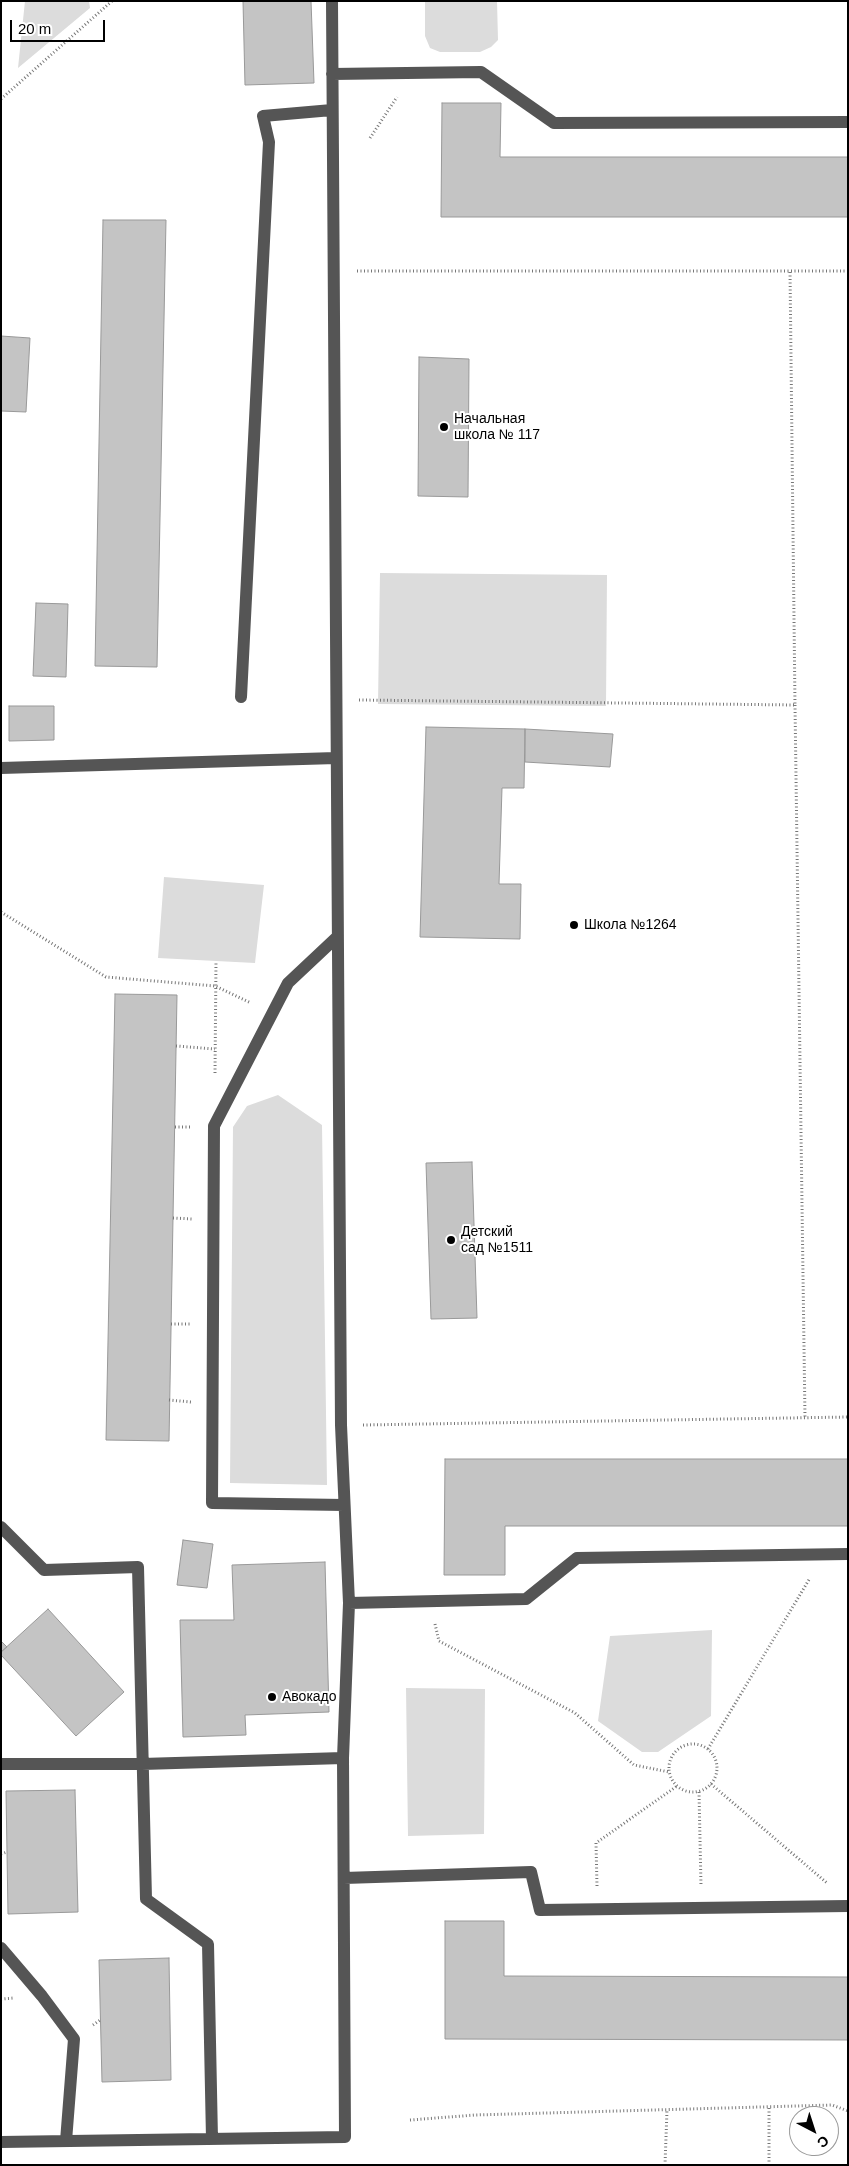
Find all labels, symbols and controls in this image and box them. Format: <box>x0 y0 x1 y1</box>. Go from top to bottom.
scale bar <box>12 10 108 42</box>
text: 20 m <box>18 20 51 37</box>
place label: Начальная школа № 117 <box>454 411 540 444</box>
marker: Начальная школа № 117 <box>438 421 450 433</box>
place label: Школа №1264 <box>584 917 677 933</box>
marker: Школа №1264 <box>568 919 580 931</box>
place label: Детский сад №1511 <box>461 1224 533 1256</box>
marker: Детский сад №1511 <box>445 1234 457 1246</box>
place label: Авокадо <box>282 1689 337 1705</box>
marker: Авокадо <box>266 1691 278 1703</box>
north arrow <box>789 2106 839 2156</box>
text: С <box>814 2132 832 2151</box>

